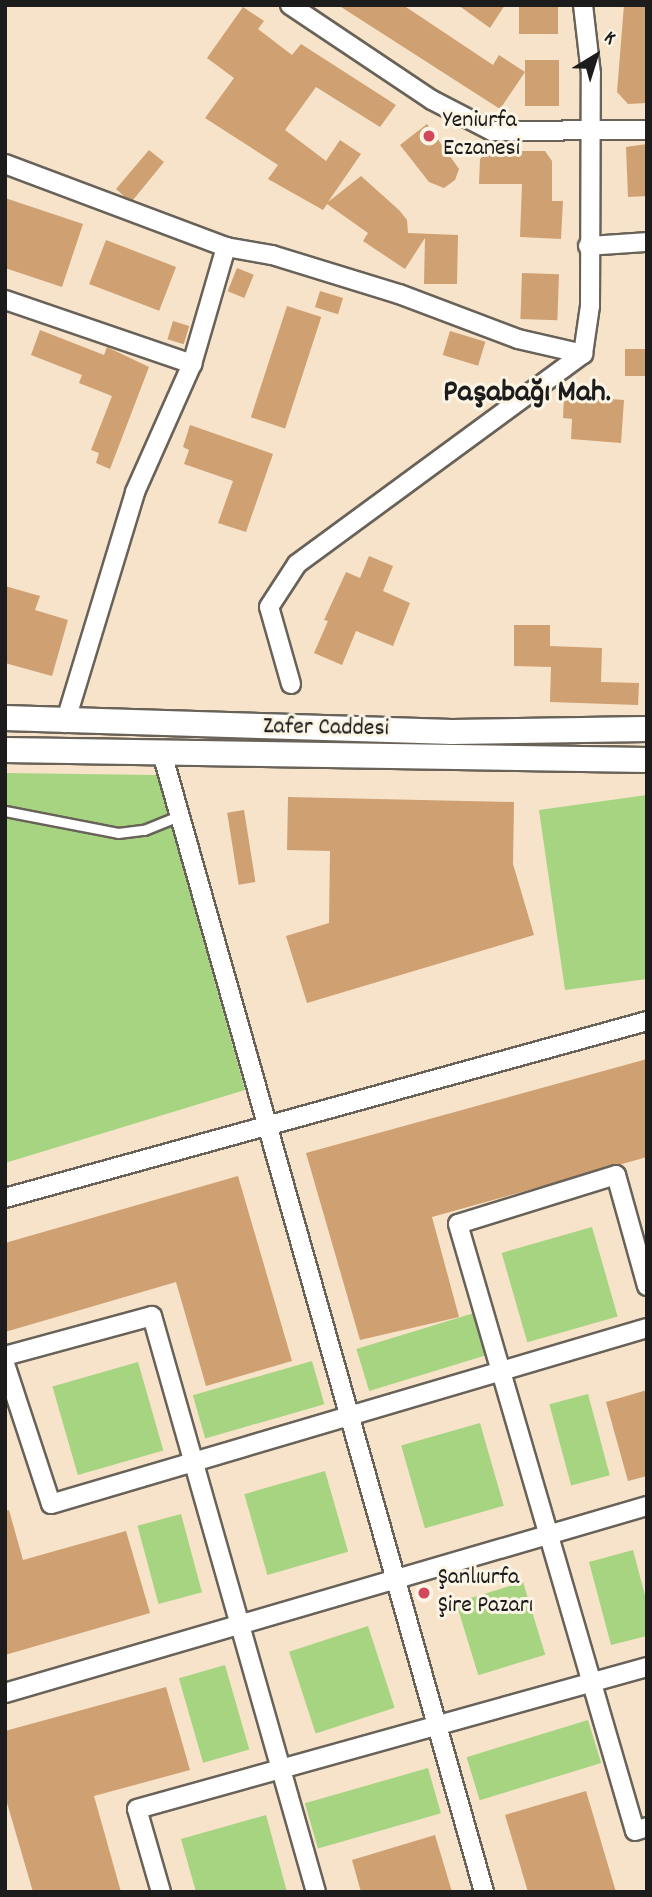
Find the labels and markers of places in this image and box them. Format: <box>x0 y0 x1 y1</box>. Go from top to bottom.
place label: Yeniurfa Eczanesi <box>443 108 520 164</box>
marker: Yeniurfa Eczanesi <box>421 128 437 144</box>
place label: Şanlıurfa Şire Pazarı <box>438 1565 533 1621</box>
marker: Şanlıurfa Şire Pazarı <box>416 1585 432 1601</box>

